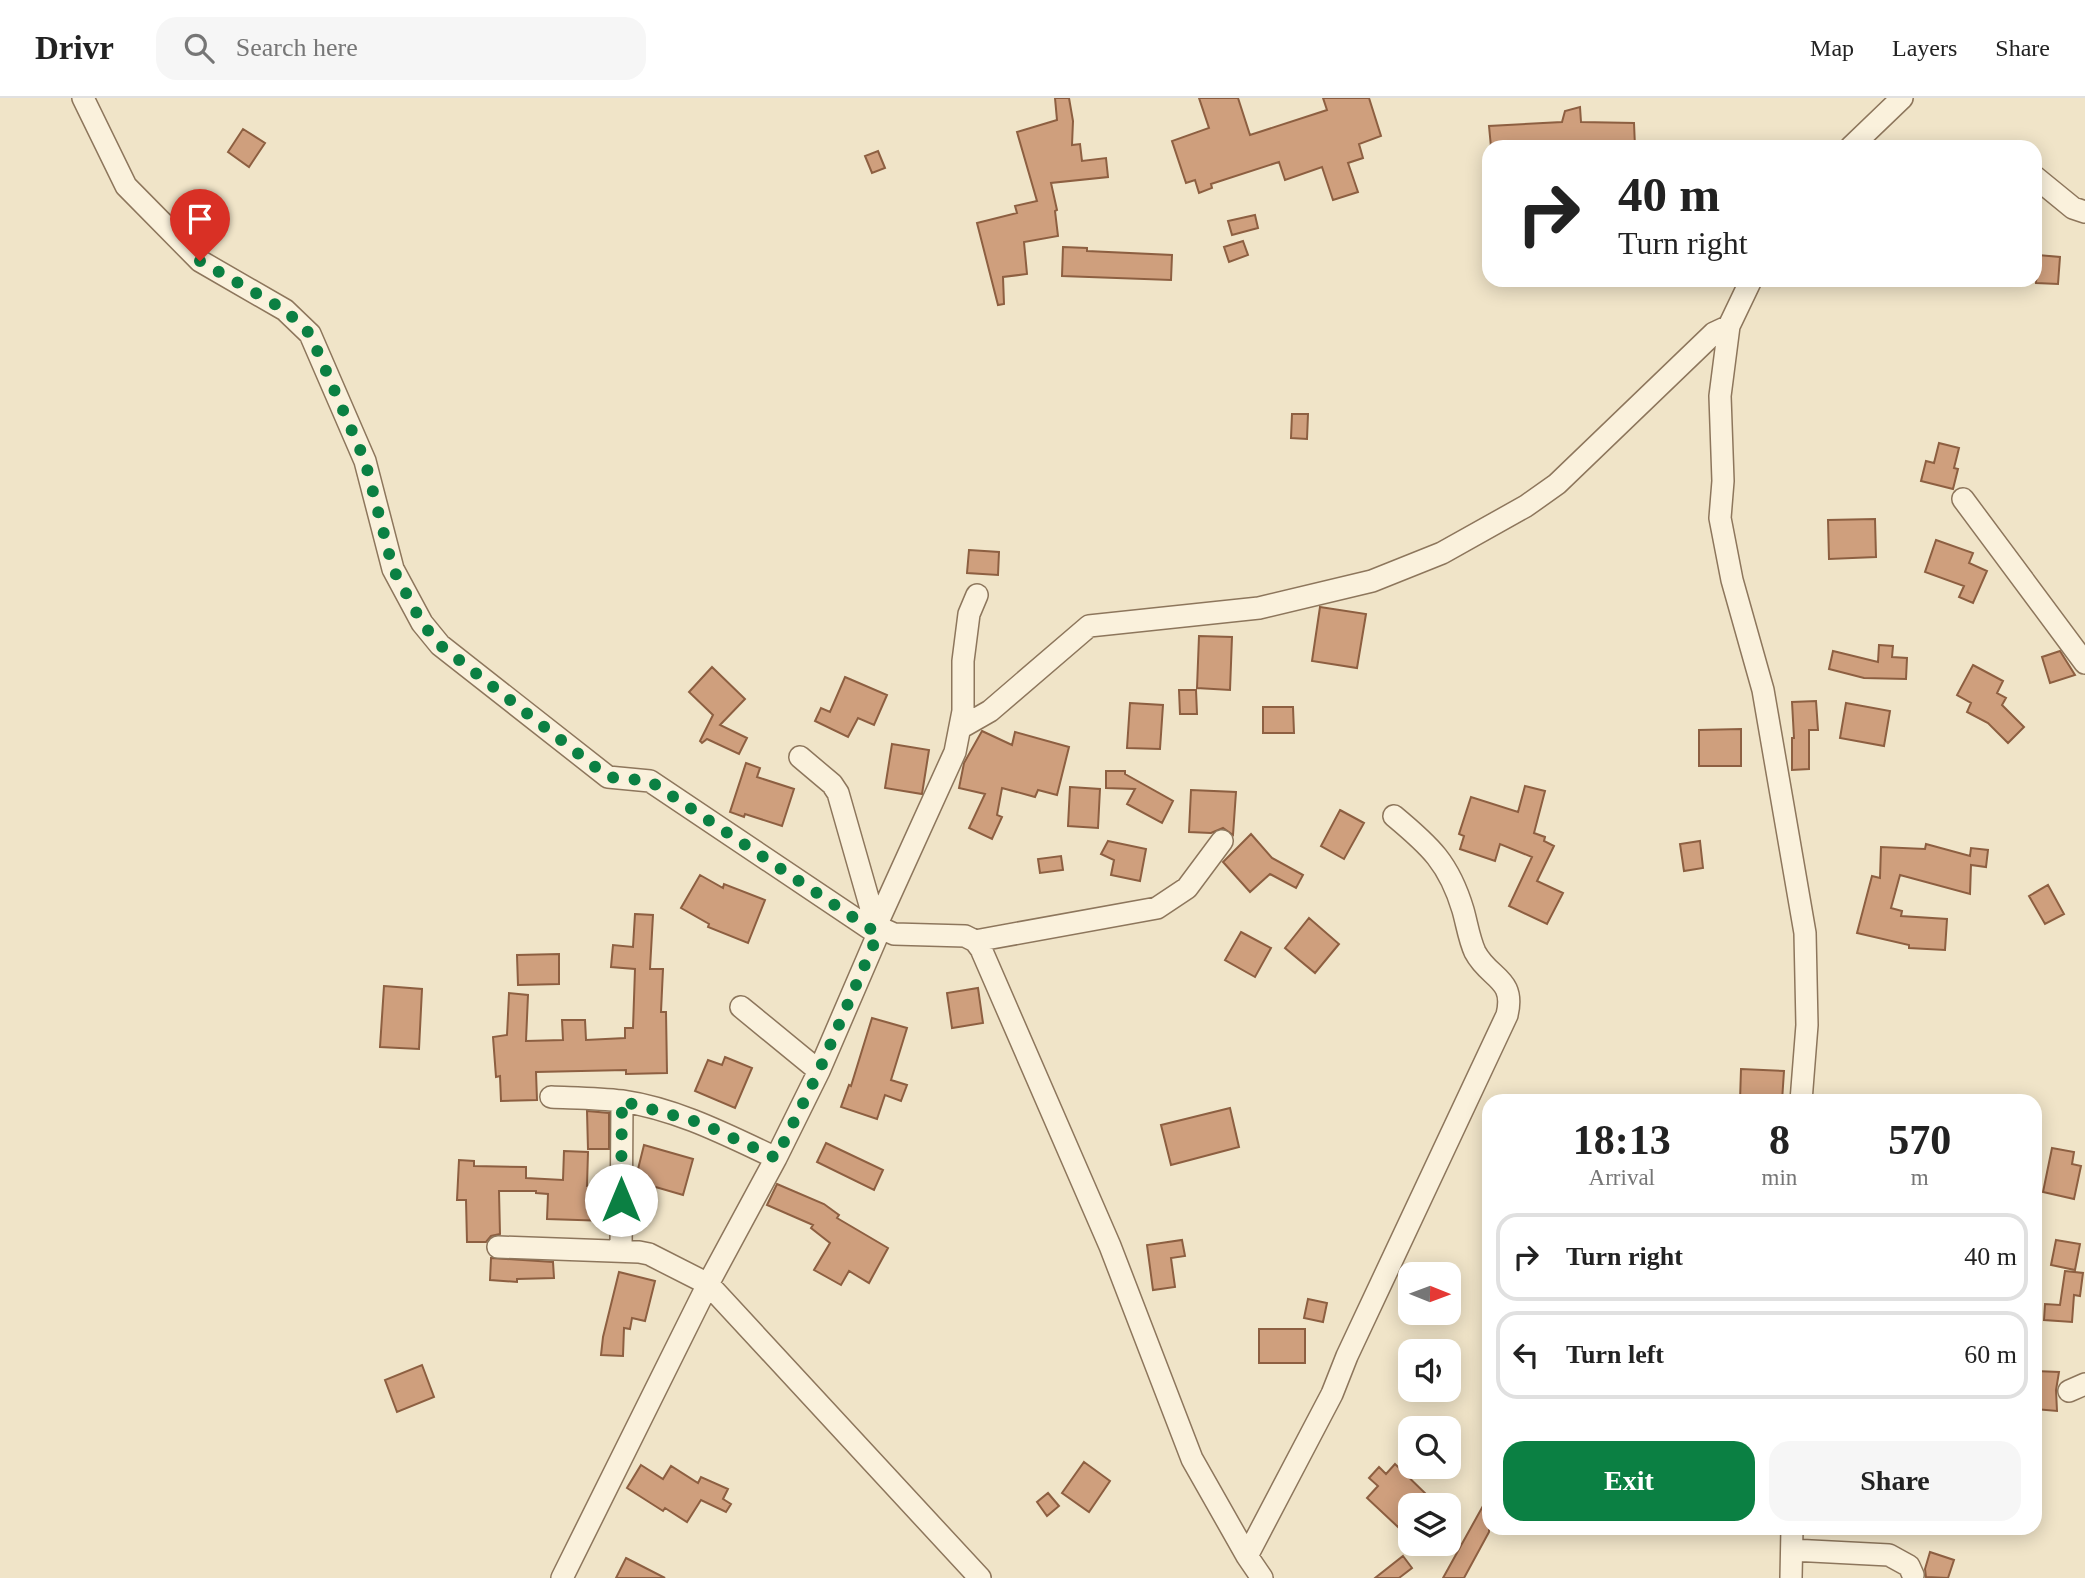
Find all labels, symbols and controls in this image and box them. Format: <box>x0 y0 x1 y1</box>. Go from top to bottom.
search box <box>156 17 646 80</box>
icon: search <box>180 29 218 67</box>
text: Drivr <box>35 30 114 66</box>
text: Search here <box>236 33 358 62</box>
text: Map <box>1810 35 1854 61</box>
text: Layers <box>1892 35 1957 61</box>
text: Share <box>1995 35 2050 61</box>
text: 40 m <box>1618 167 1720 222</box>
icon: right <box>1503 168 1594 259</box>
pin <box>170 189 230 261</box>
icon: arrive <box>181 200 219 238</box>
text: Turn right <box>1618 225 1748 261</box>
text: 18:13 <box>1573 1117 1671 1163</box>
text: 8 <box>1769 1117 1790 1163</box>
text: 570 <box>1888 1117 1951 1163</box>
position arrow <box>584 1163 658 1237</box>
text: Arrival <box>1589 1165 1655 1190</box>
text: min <box>1762 1165 1797 1190</box>
text: m <box>1911 1165 1929 1190</box>
icon: right <box>1507 1238 1545 1276</box>
text: Turn right <box>1566 1242 1683 1271</box>
text: 40 m <box>1964 1242 2017 1271</box>
north arrow <box>1398 1262 1461 1325</box>
map controls <box>1398 1262 1461 1556</box>
icon: left <box>1507 1336 1545 1374</box>
button: sound <box>1398 1339 1461 1402</box>
text: Turn left <box>1566 1340 1664 1369</box>
text: 60 m <box>1964 1340 2017 1369</box>
button: search <box>1398 1416 1461 1479</box>
button: Exit <box>1503 1441 1755 1521</box>
button: Share <box>1769 1441 2021 1521</box>
button: layers <box>1398 1493 1461 1556</box>

